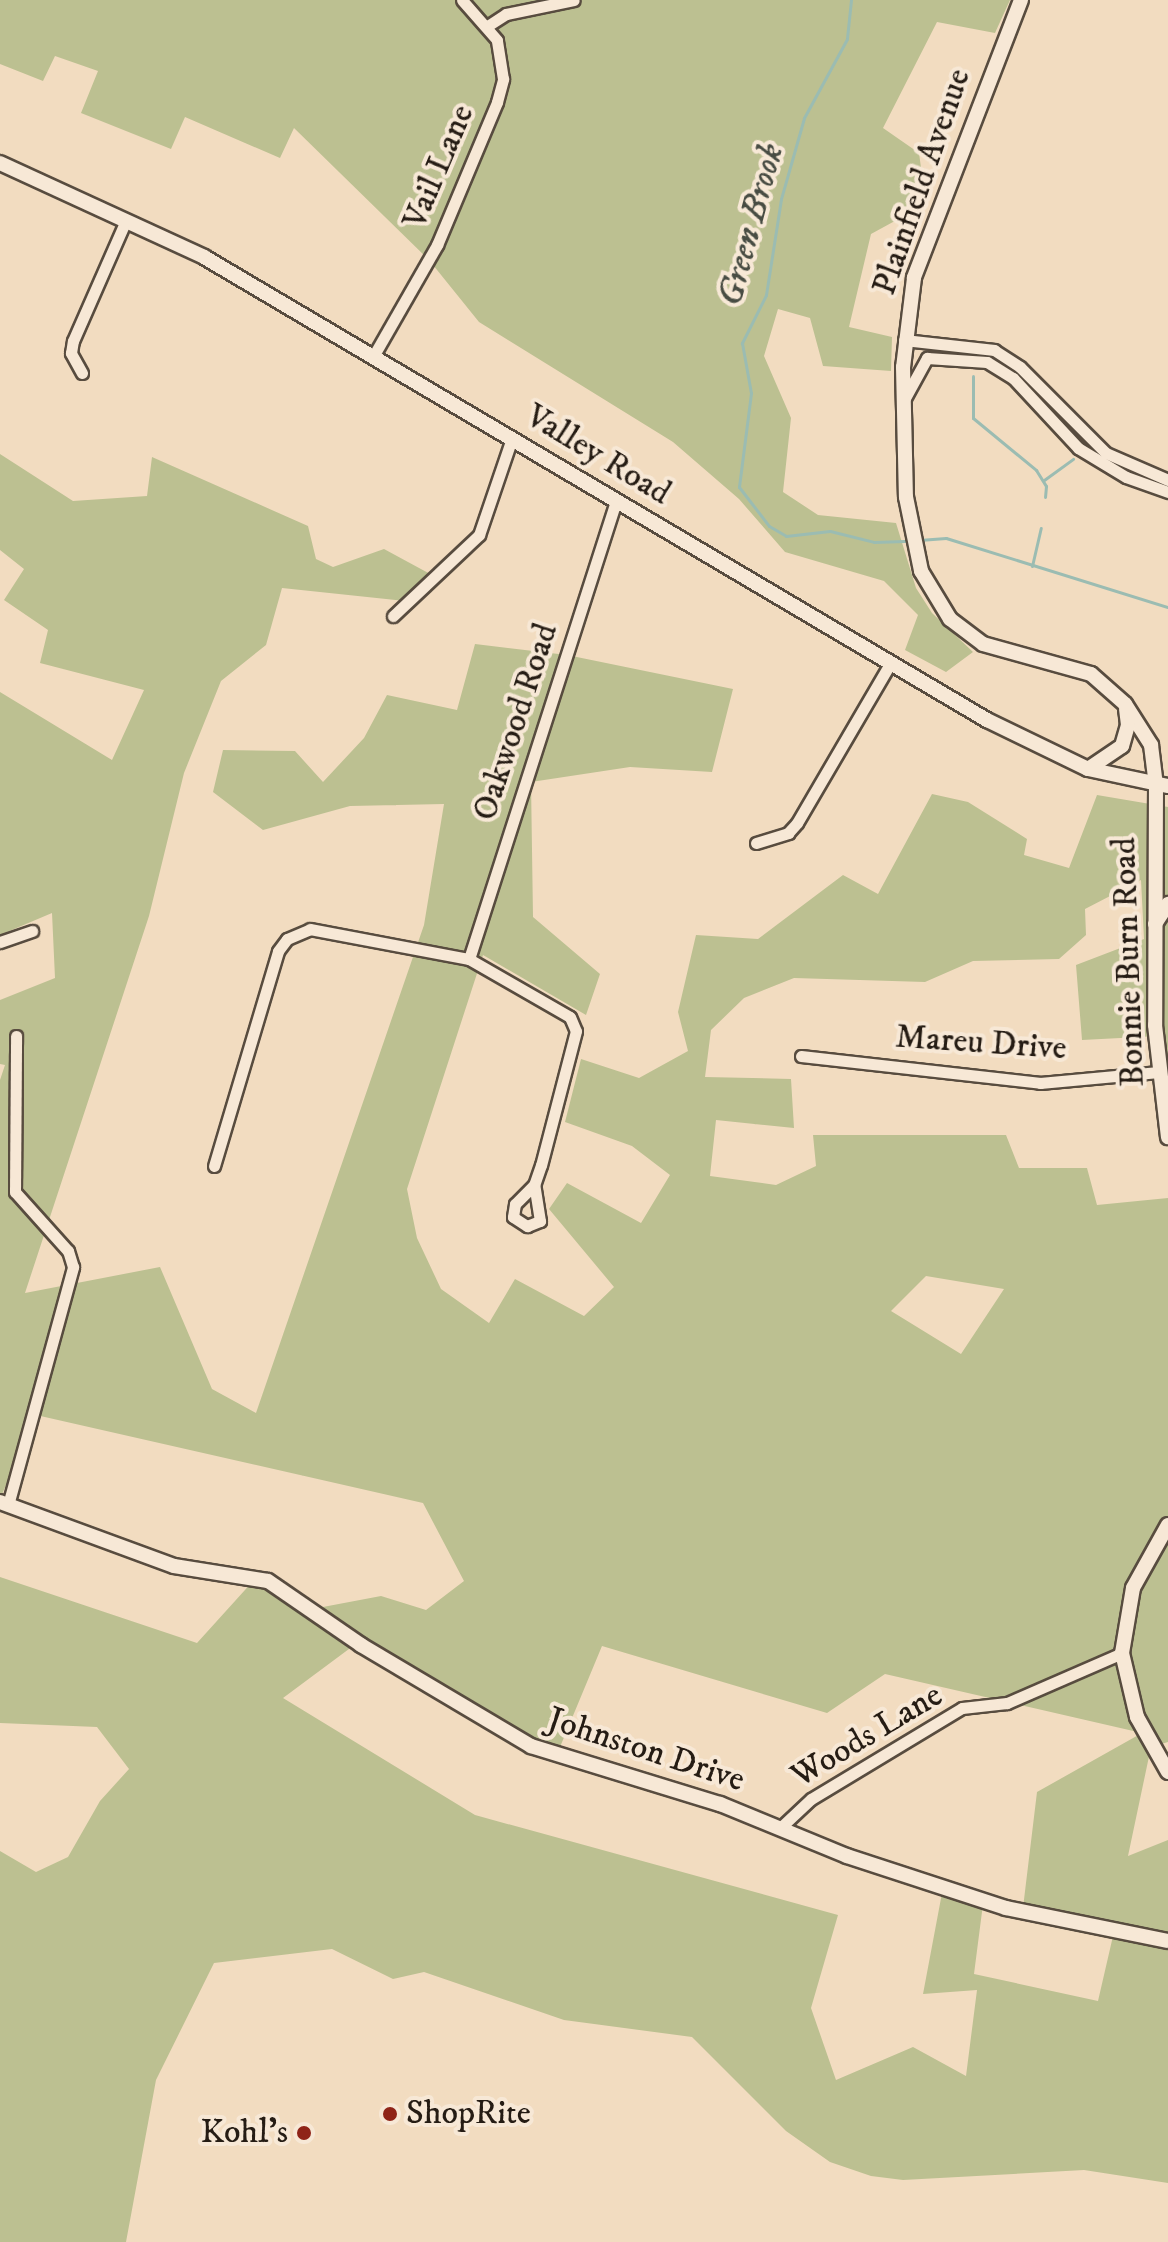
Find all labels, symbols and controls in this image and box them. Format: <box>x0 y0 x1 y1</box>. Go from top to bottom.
street label: Plainfield Avenue <box>864 64 980 300</box>
street label: Vail Lane <box>395 99 483 235</box>
water label: Green Brook <box>709 139 793 311</box>
street label: Valley Road <box>518 396 678 514</box>
street label: Oakwood Road <box>465 618 567 826</box>
street label: Bonnie Burn Road <box>1104 836 1154 1088</box>
street label: Mareu Drive <box>894 1017 1068 1069</box>
street label: Woods Lane <box>784 1675 950 1797</box>
street label: Johnston Drive <box>542 1699 750 1801</box>
place label: ShopRite <box>406 2094 531 2134</box>
marker: ShopRite <box>381 2105 399 2123</box>
place label: Kohl's <box>200 2113 288 2153</box>
marker: Kohl's <box>295 2124 313 2142</box>

